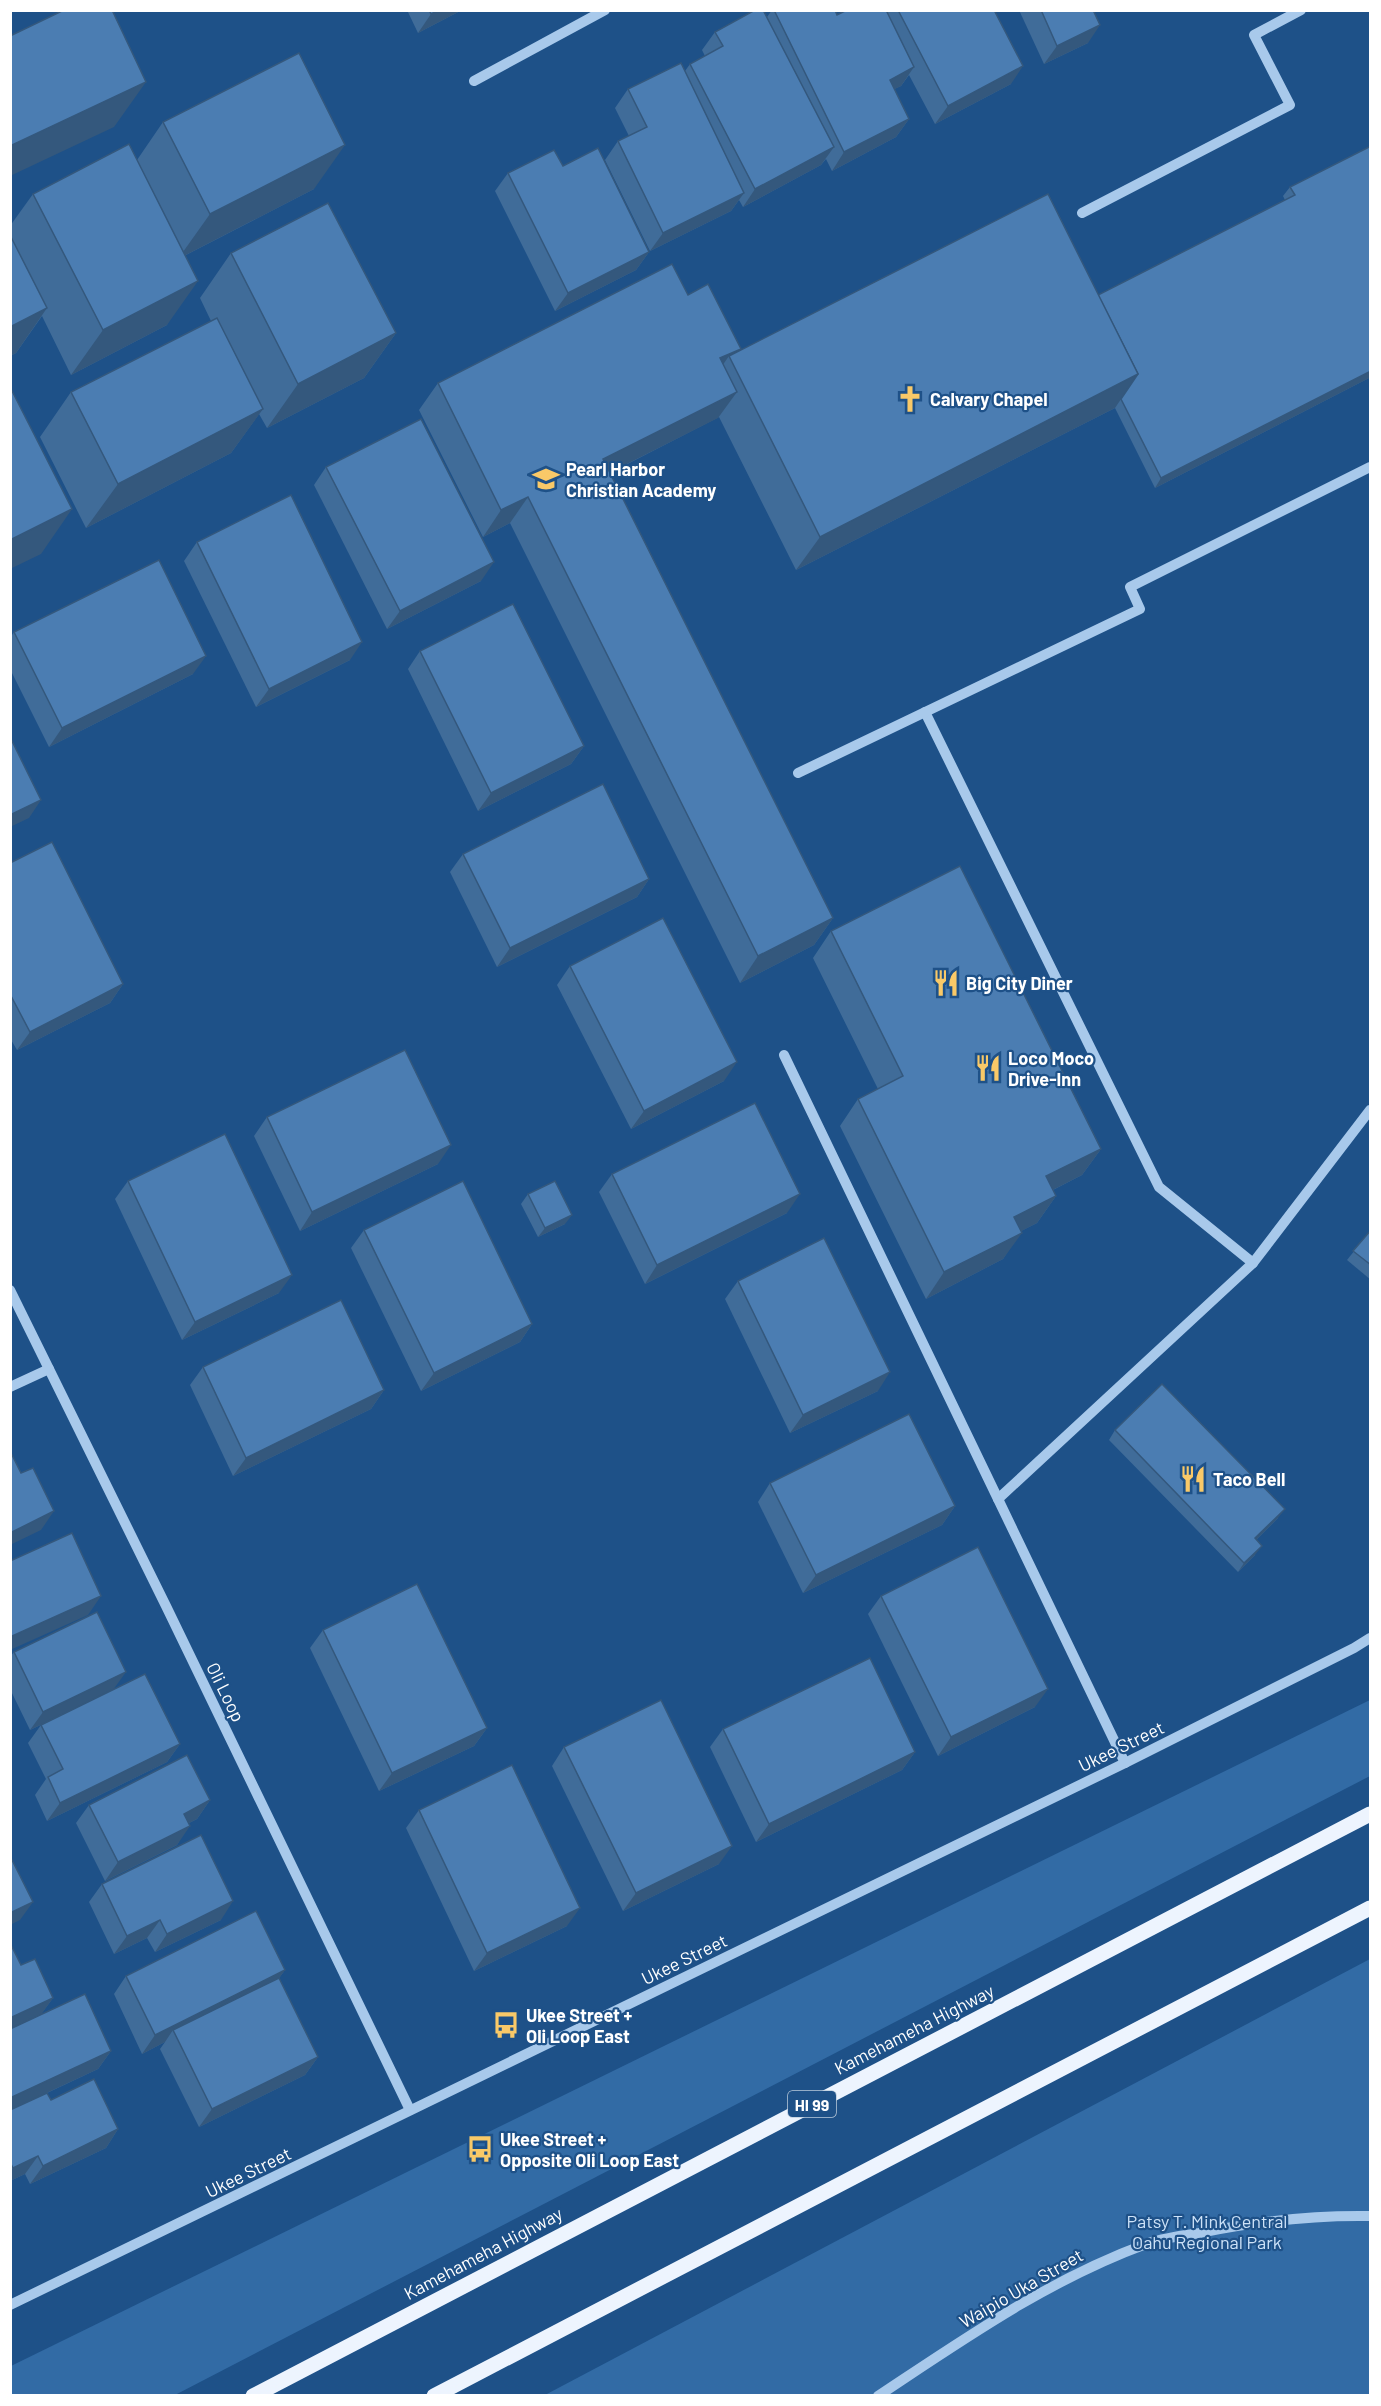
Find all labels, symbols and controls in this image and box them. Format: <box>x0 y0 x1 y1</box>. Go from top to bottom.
church icon: Calvary Chapel <box>895 384 925 414</box>
place label: Calvary Chapel <box>930 388 1048 410</box>
place label: Pearl Harbor Christian Academy <box>566 458 716 501</box>
school or university icon: Pearl Harbor Christian Academy <box>531 464 561 494</box>
restaurant icon: Big City Diner <box>931 968 961 998</box>
place label: Big City Diner <box>966 972 1073 994</box>
place label: Loco Moco Drive-Inn <box>1008 1047 1094 1090</box>
restaurant icon: Loco Moco Drive-Inn <box>973 1053 1003 1083</box>
restaurant icon: Taco Bell <box>1178 1464 1208 1494</box>
place label: Taco Bell <box>1213 1468 1285 1490</box>
street label: Oli Loop <box>202 1659 250 1725</box>
street label: Ukee Street <box>1075 1716 1167 1776</box>
street label: Ukee Street <box>638 1929 730 1989</box>
street label: Kamehameha Highway <box>831 1979 997 2079</box>
place label: Ukee Street + Oli Loop East <box>526 2004 632 2047</box>
bus stop icon: Ukee Street + Oli Loop East <box>491 2010 521 2040</box>
road number: HI 99 <box>788 2091 836 2117</box>
place label: Ukee Street + Opposite Oli Loop East <box>500 2128 679 2171</box>
bus stop icon: Ukee Street + Opposite Oli Loop East <box>465 2134 495 2164</box>
street label: Ukee Street <box>202 2142 294 2202</box>
street label: Kamehameha Highway <box>400 2202 566 2304</box>
park label: Patsy T. Mink Central Oahu Regional Park <box>1127 2210 1287 2253</box>
street label: Waipio Uka Street <box>955 2244 1087 2332</box>

